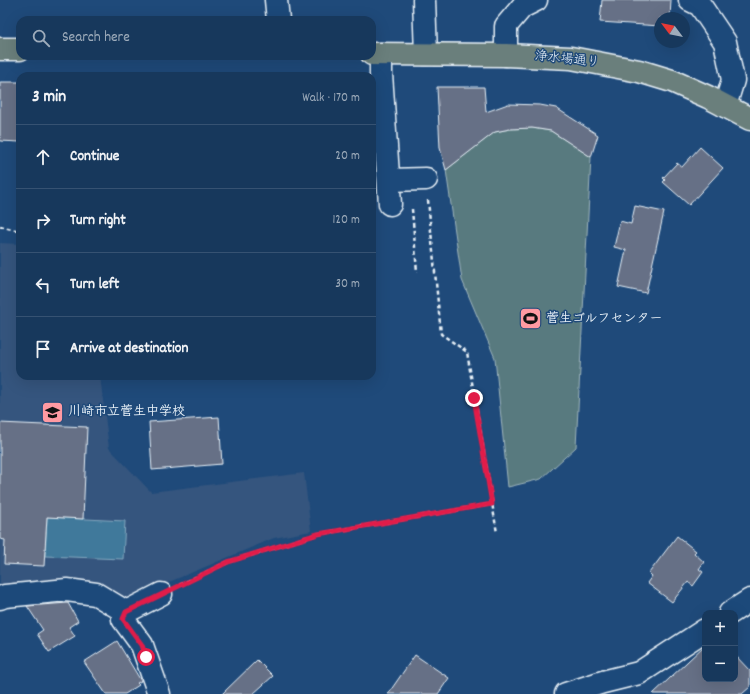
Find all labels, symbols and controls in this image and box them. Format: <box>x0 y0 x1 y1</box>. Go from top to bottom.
north arrow <box>654 12 690 48</box>
search box <box>16 16 376 60</box>
icon: search <box>30 27 52 49</box>
text: Search here <box>62 27 130 49</box>
street label: 浄水場通り <box>534 47 600 73</box>
text: 3 min <box>32 86 66 110</box>
text: Walk · 170 m <box>302 89 360 108</box>
icon: ahead <box>32 146 54 168</box>
text: Continue <box>70 146 119 168</box>
text: 20 m <box>335 147 360 166</box>
icon: right <box>32 210 54 232</box>
text: Turn right <box>70 210 126 232</box>
text: 120 m <box>332 211 360 230</box>
icon: left <box>32 274 54 296</box>
text: Turn left <box>70 274 119 296</box>
text: 30 m <box>335 275 360 294</box>
sports icon: 菅生ゴルフセンター <box>518 306 544 332</box>
place label: 菅生ゴルフセンター <box>546 310 662 329</box>
icon: arrive <box>32 338 54 360</box>
text: Arrive at destination <box>70 338 188 360</box>
route end <box>465 389 483 407</box>
school or university icon: 川崎市立菅生中学校 <box>39 399 65 425</box>
place label: 川崎市立菅生中学校 <box>68 403 185 422</box>
map controls <box>702 610 738 682</box>
button: + <box>702 610 738 646</box>
button: − <box>702 646 738 682</box>
route start <box>137 648 155 666</box>

